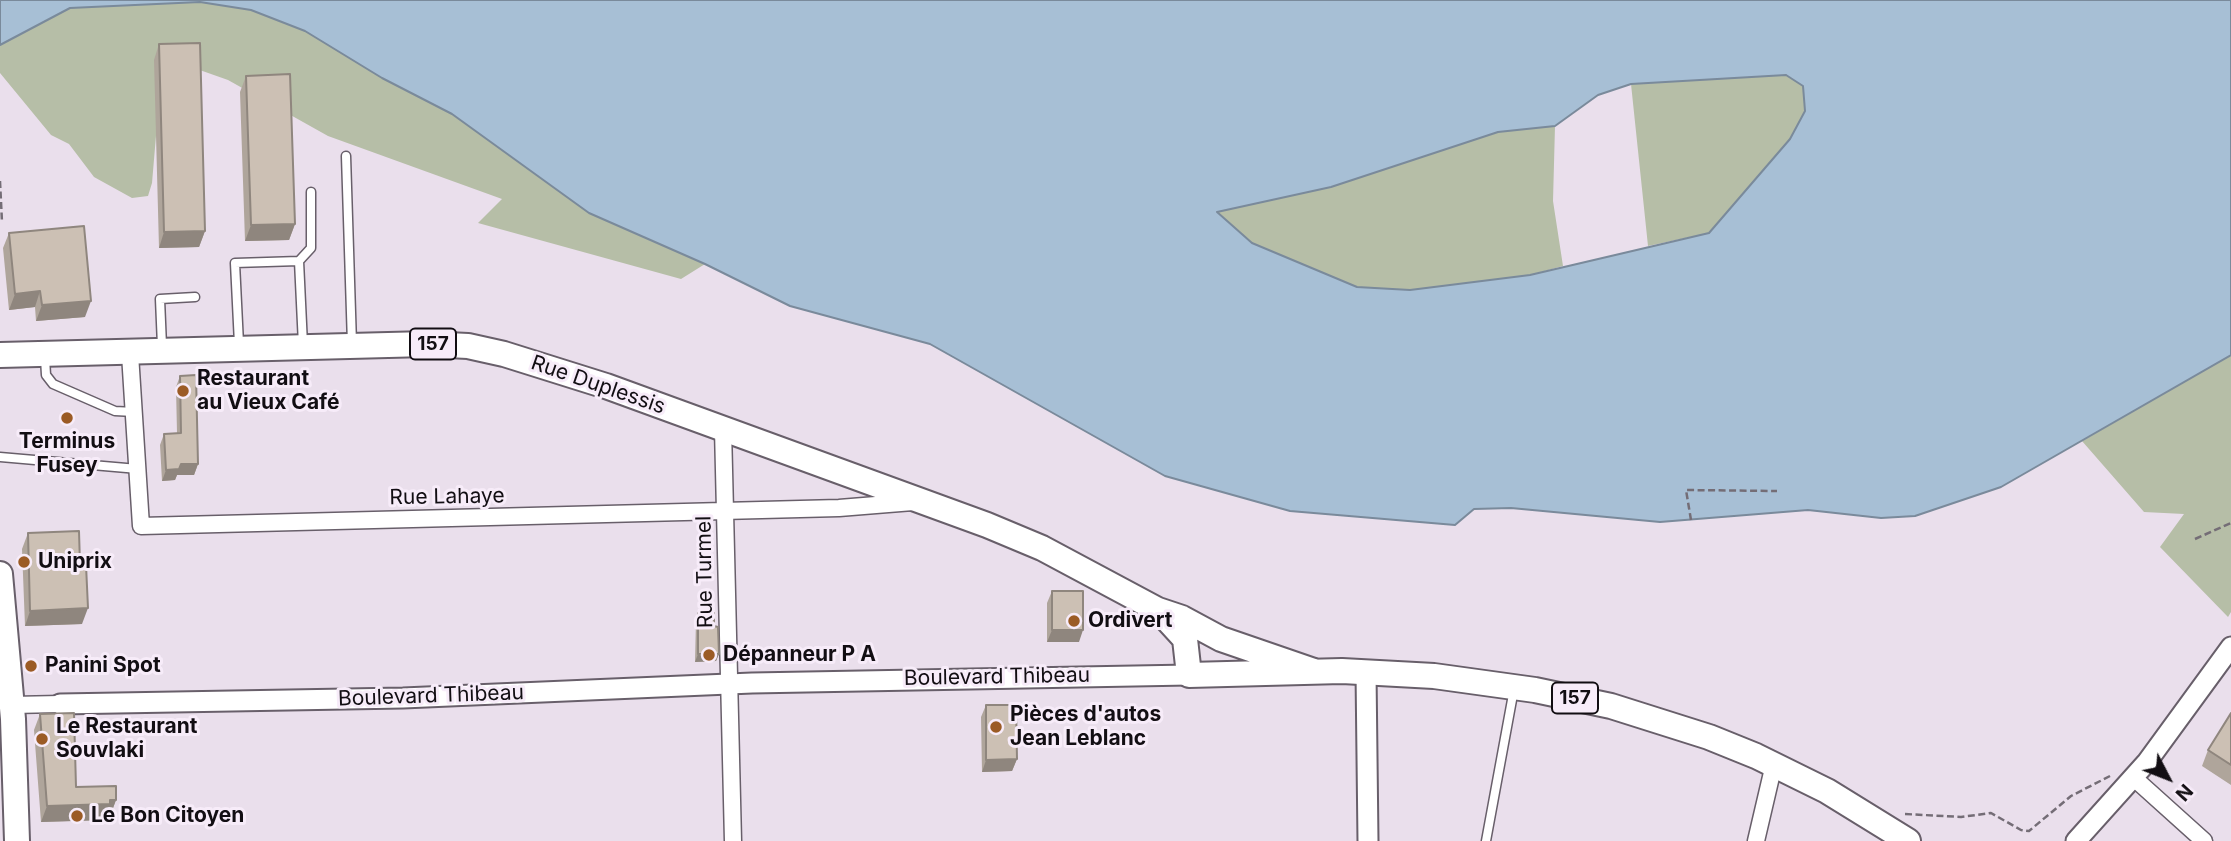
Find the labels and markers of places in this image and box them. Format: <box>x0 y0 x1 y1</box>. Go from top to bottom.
place label: Restaurant au Vieux Café <box>197 366 339 416</box>
marker: Restaurant au Vieux Café <box>175 383 191 399</box>
marker: Terminus Fusey <box>59 410 75 426</box>
place label: Terminus Fusey <box>19 429 115 479</box>
place label: Uniprix <box>38 549 112 575</box>
marker: Uniprix <box>16 554 32 570</box>
place label: Ordivert <box>1088 608 1173 634</box>
marker: Ordivert <box>1066 613 1082 629</box>
place label: Dépanneur P A <box>723 642 876 668</box>
marker: Dépanneur P A <box>701 647 717 663</box>
place label: Panini Spot <box>45 653 161 679</box>
marker: Panini Spot <box>23 658 39 674</box>
place label: Pièces d'autos Jean Leblanc <box>1010 702 1161 752</box>
place label: Le Restaurant Souvlaki <box>56 714 197 764</box>
marker: Pièces d'autos Jean Leblanc <box>988 719 1004 735</box>
marker: Le Restaurant Souvlaki <box>34 731 50 747</box>
place label: Le Bon Citoyen <box>91 803 244 829</box>
marker: Le Bon Citoyen <box>69 808 85 824</box>

